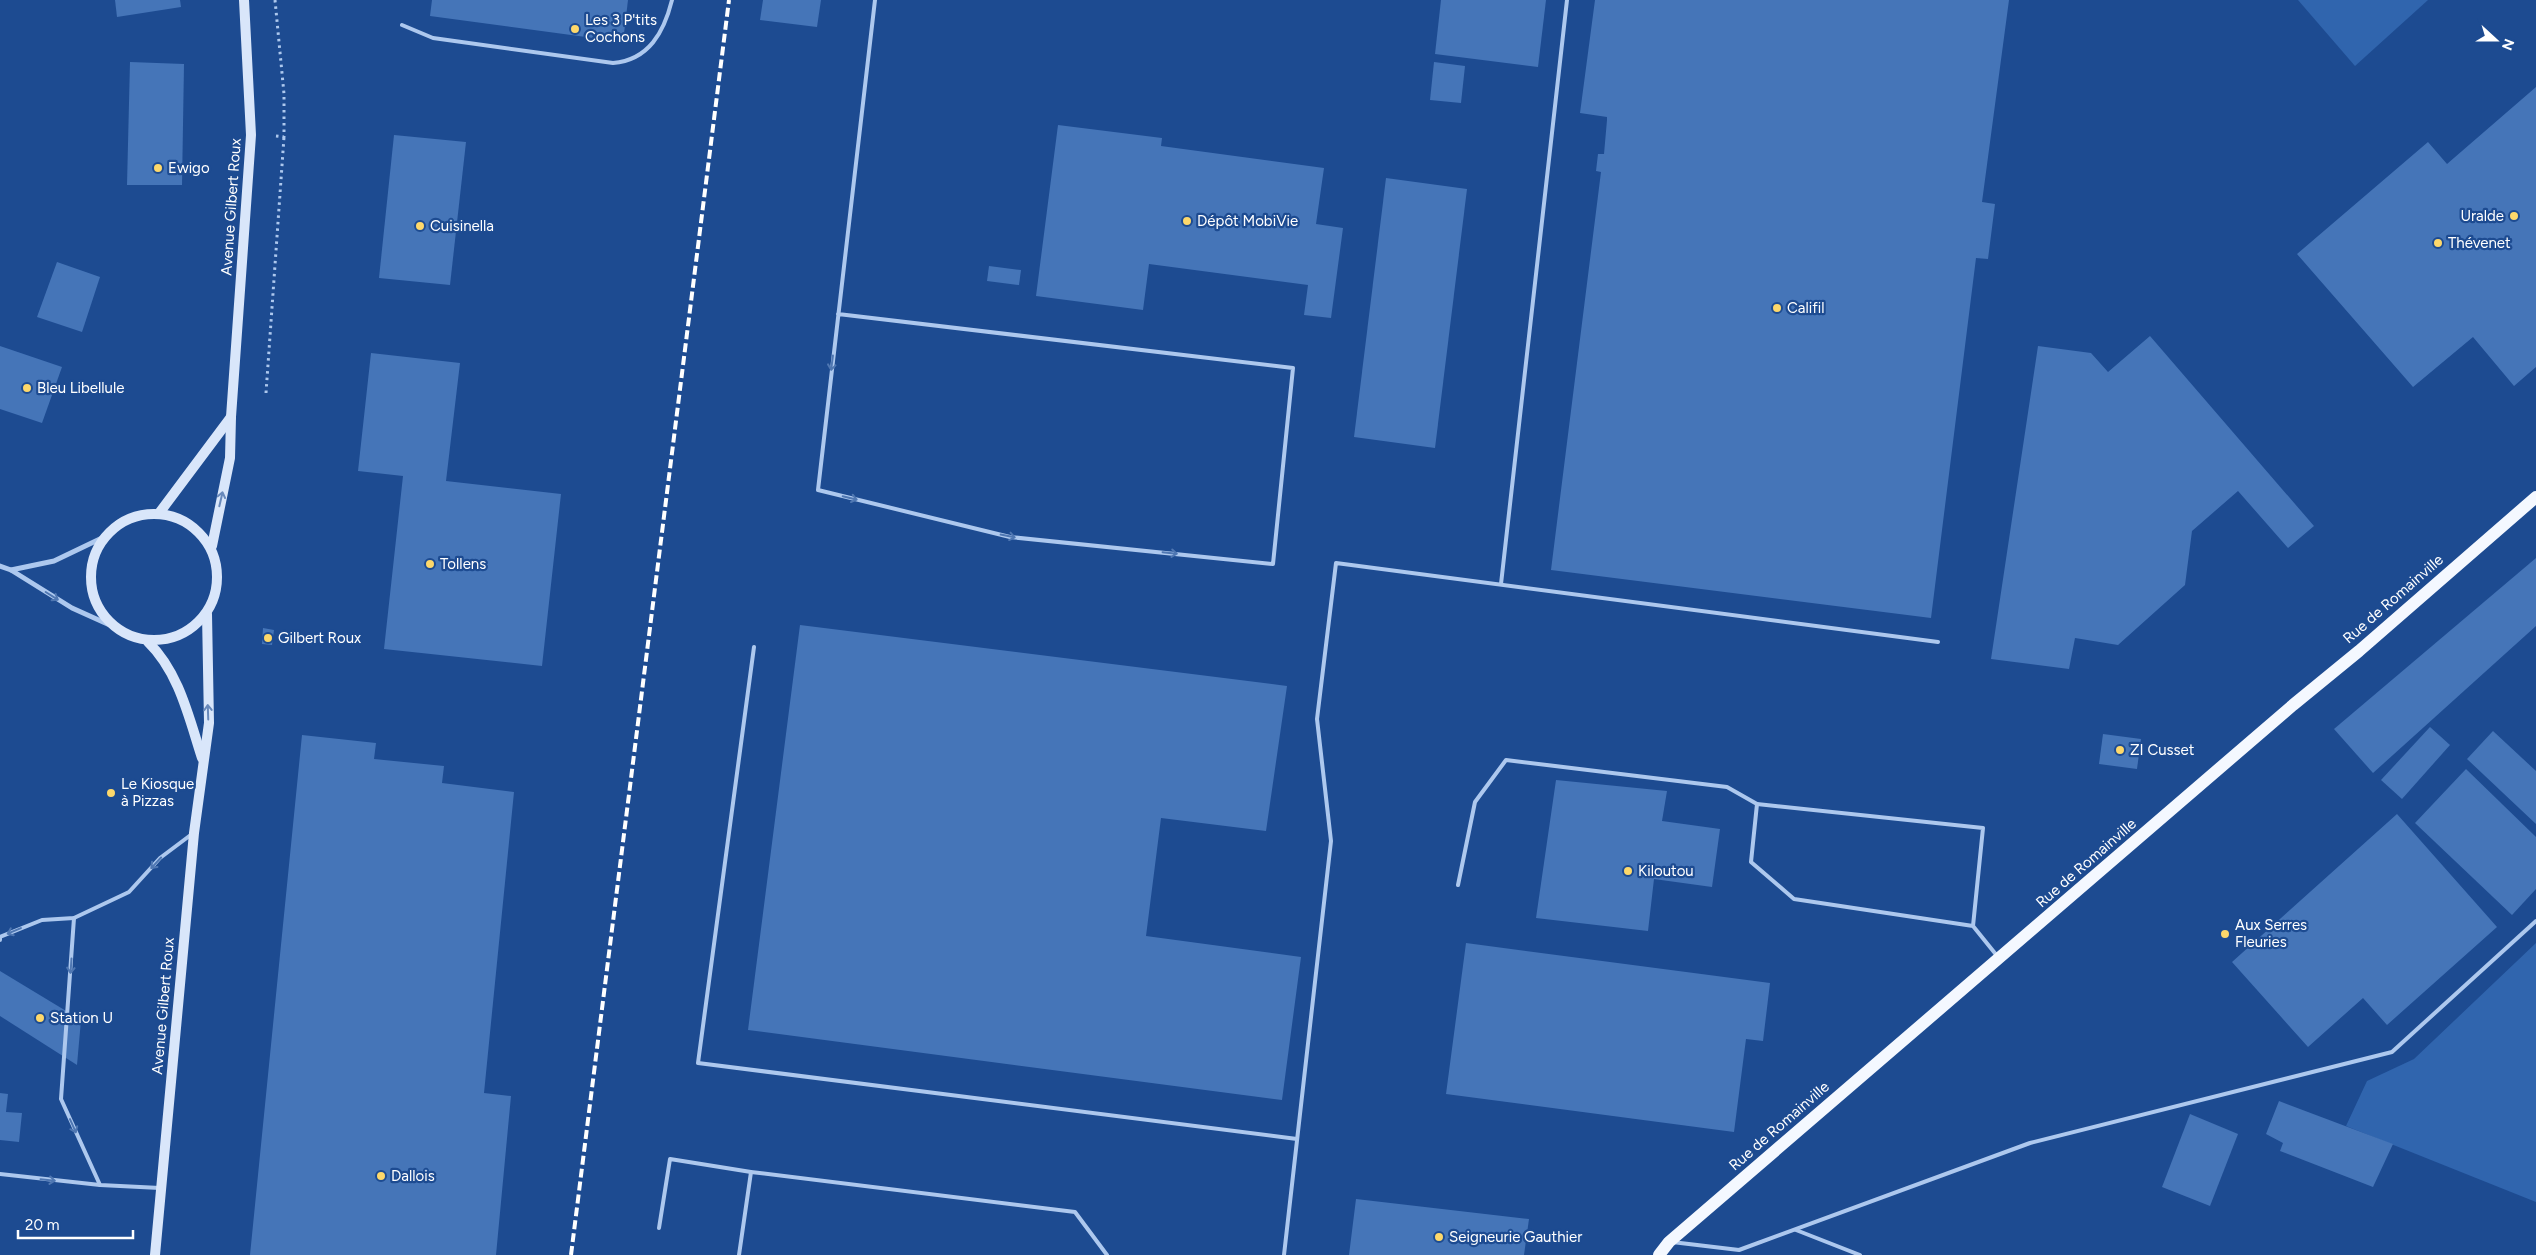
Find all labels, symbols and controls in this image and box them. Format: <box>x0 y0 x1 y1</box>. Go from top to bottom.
place label: Les 3 P'tits Cochons <box>585 11 657 46</box>
north arrow <box>2471 15 2521 65</box>
marker: Les 3 P'tits Cochons <box>569 23 581 35</box>
text: N <box>2498 36 2518 53</box>
street label: Avenue Gilbert Roux <box>217 138 245 276</box>
place label: Ewigo <box>168 159 210 177</box>
marker: Ewigo <box>152 162 164 174</box>
place label: Uralde <box>2460 207 2504 225</box>
marker: Uralde <box>2508 210 2520 222</box>
place label: Dépôt MobiVie <box>1197 212 1298 230</box>
marker: Dépôt MobiVie <box>1181 215 1193 227</box>
place label: Cuisinella <box>430 217 494 235</box>
marker: Cuisinella <box>414 220 426 232</box>
place label: Thévenet <box>2448 234 2511 252</box>
marker: Thévenet <box>2432 237 2444 249</box>
place label: Califil <box>1787 299 1825 317</box>
marker: Califil <box>1771 302 1783 314</box>
one-way arrow <box>827 354 837 370</box>
place label: Bleu Libellule <box>37 379 124 397</box>
marker: Bleu Libellule <box>21 382 33 394</box>
one-way arrow <box>217 491 226 507</box>
one-way arrow <box>842 494 858 503</box>
one-way arrow <box>1000 532 1016 542</box>
one-way arrow <box>1162 548 1178 558</box>
street label: Rue de Romainville <box>2339 551 2447 647</box>
place label: Tollens <box>440 555 486 573</box>
marker: Tollens <box>424 558 436 570</box>
one-way arrow <box>45 591 59 601</box>
place label: Gilbert Roux <box>278 629 361 647</box>
marker: Gilbert Roux <box>262 632 274 644</box>
one-way arrow <box>204 704 213 720</box>
place label: ZI Cusset <box>2130 741 2195 759</box>
marker: ZI Cusset <box>2114 744 2126 756</box>
place label: Le Kiosque à Pizzas <box>121 775 194 810</box>
marker: Le Kiosque à Pizzas <box>105 787 117 799</box>
street label: Rue de Romainville <box>2032 815 2140 911</box>
one-way arrow <box>150 856 162 869</box>
place label: Kiloutou <box>1638 862 1694 880</box>
marker: Kiloutou <box>1622 865 1634 877</box>
place label: Aux Serres Fleuries <box>2235 916 2307 951</box>
one-way arrow <box>7 927 22 937</box>
marker: Aux Serres Fleuries <box>2219 928 2231 940</box>
street label: Avenue Gilbert Roux <box>148 937 178 1075</box>
one-way arrow <box>66 958 75 974</box>
place label: Station U <box>50 1009 113 1027</box>
marker: Station U <box>34 1012 46 1024</box>
street label: Rue de Romainville <box>1725 1078 1833 1174</box>
one-way arrow <box>69 1118 79 1133</box>
place label: Dallois <box>391 1167 435 1185</box>
marker: Dallois <box>375 1170 387 1182</box>
one-way arrow <box>40 1175 56 1185</box>
scale bar <box>18 1208 132 1240</box>
text: 20 m <box>25 1216 59 1234</box>
place label: Seigneurie Gauthier <box>1449 1228 1582 1246</box>
marker: Seigneurie Gauthier <box>1433 1231 1445 1243</box>

